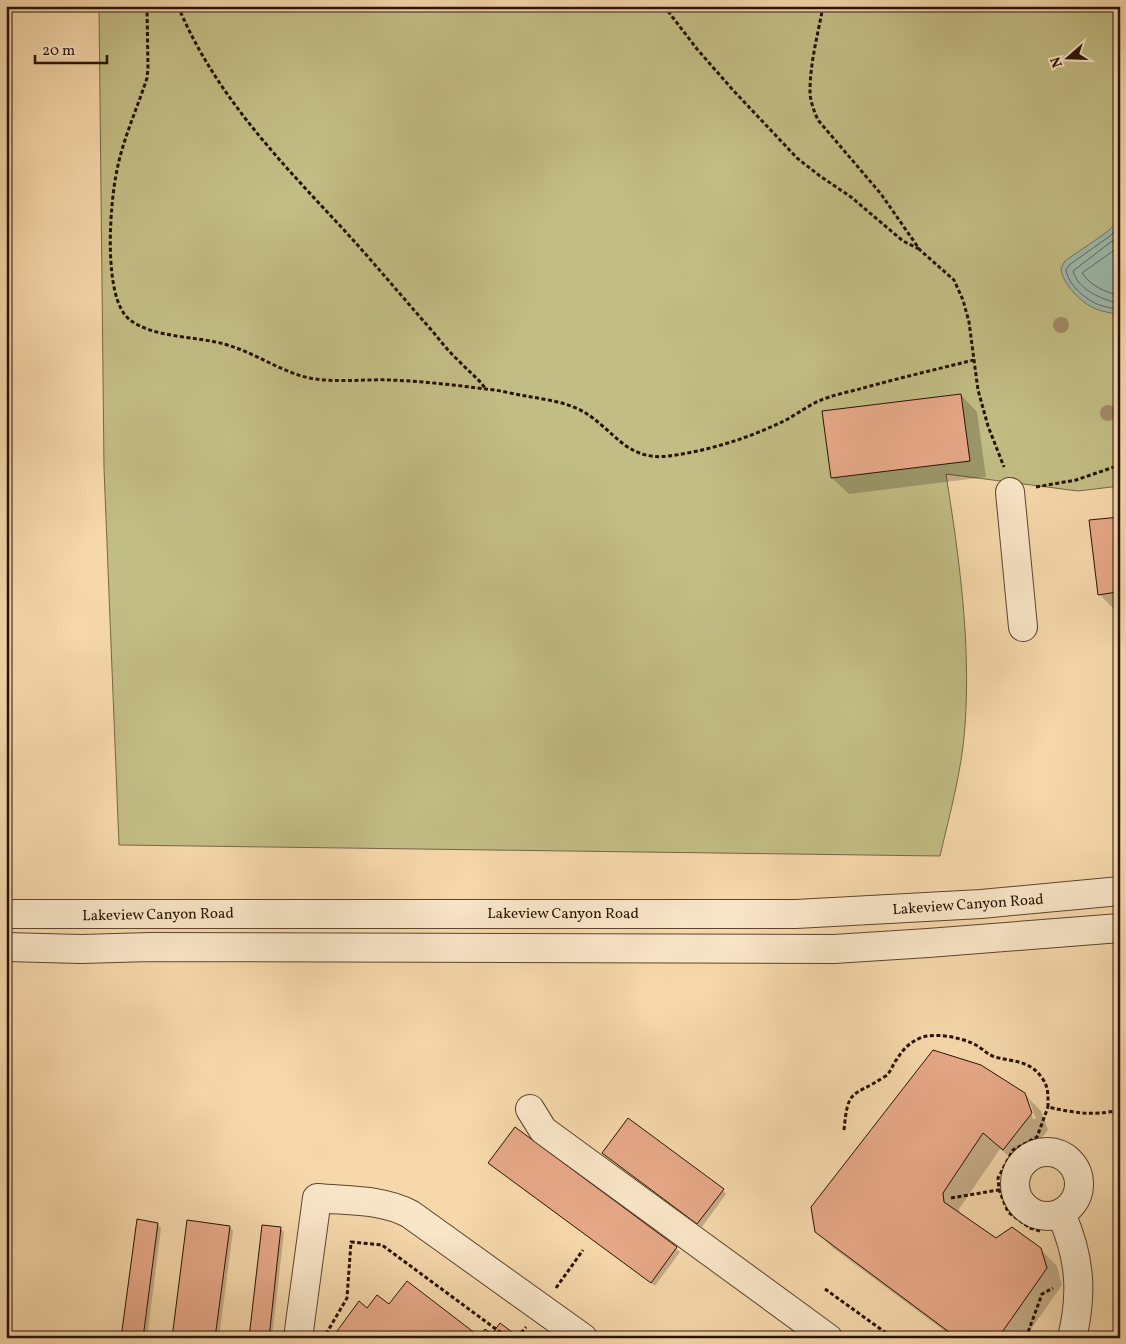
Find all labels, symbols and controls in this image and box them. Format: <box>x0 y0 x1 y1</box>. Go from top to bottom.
scale bar <box>35 32 108 64</box>
north arrow <box>1044 32 1094 82</box>
text: 20 m <box>42 41 75 62</box>
text: N <box>1047 54 1068 70</box>
street label: Lakeview Canyon Road <box>892 890 1045 921</box>
street label: Lakeview Canyon Road <box>82 904 234 927</box>
street label: Lakeview Canyon Road <box>487 904 639 925</box>

